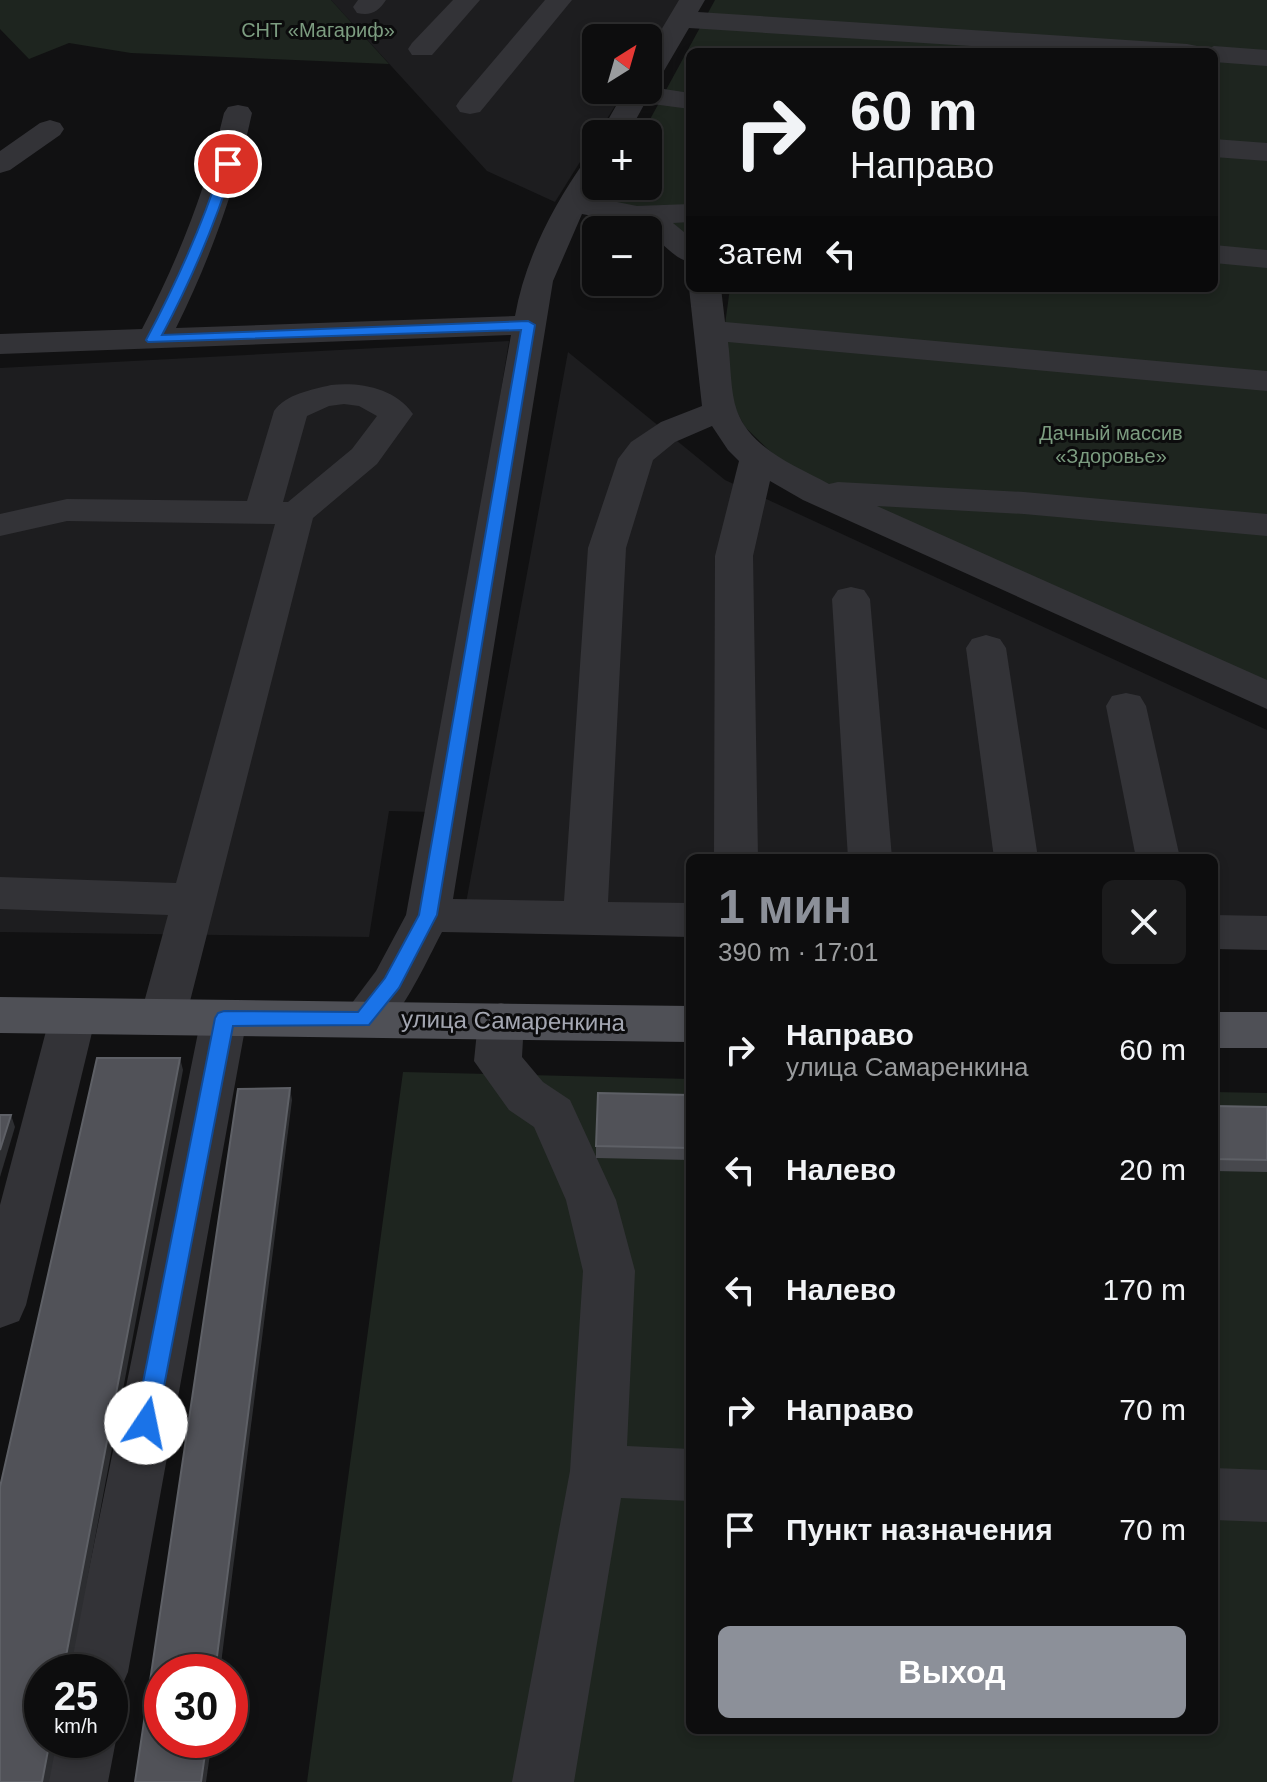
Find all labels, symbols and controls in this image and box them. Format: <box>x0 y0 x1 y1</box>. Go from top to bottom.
park label: СНТ «Магариф» <box>241 19 395 41</box>
north arrow <box>582 24 662 104</box>
map controls <box>582 24 662 296</box>
text: 60 m <box>850 79 978 142</box>
icon: right <box>718 80 822 184</box>
button: + <box>582 120 662 200</box>
pin <box>194 130 262 198</box>
icon: arrive <box>206 142 250 186</box>
text: Направо <box>850 145 994 186</box>
button: − <box>582 216 662 296</box>
icon: left <box>819 232 863 276</box>
text: Затем <box>718 237 803 270</box>
park label: Дачный массив «Здоровье» <box>1039 422 1183 467</box>
text: 1 мин <box>718 880 852 933</box>
button: close <box>1102 880 1186 964</box>
text: 390 m · 17:01 <box>718 937 878 967</box>
street label: улица Самаренкина <box>401 1005 626 1036</box>
text: Направо <box>786 1018 914 1051</box>
icon: right <box>718 1028 762 1072</box>
text: 60 m <box>1119 1033 1186 1066</box>
text: улица Самаренкина <box>786 1052 1029 1082</box>
icon: left <box>718 1148 762 1192</box>
text: Налево <box>786 1153 896 1186</box>
text: 20 m <box>1119 1153 1186 1186</box>
icon: left <box>718 1268 762 1312</box>
text: Налево <box>786 1273 896 1306</box>
text: 170 m <box>1103 1273 1186 1306</box>
position arrow <box>104 1381 188 1465</box>
icon: right <box>718 1388 762 1432</box>
text: Направо <box>786 1393 914 1426</box>
text: 70 m <box>1119 1393 1186 1426</box>
icon: arrive <box>718 1508 762 1552</box>
text: Пункт назначения <box>786 1513 1053 1546</box>
text: 70 m <box>1119 1513 1186 1546</box>
button: Выход <box>718 1626 1186 1718</box>
speed limit sign: 30 <box>144 1654 248 1758</box>
text: 25 <box>54 1674 98 1718</box>
text: km/h <box>54 1715 98 1737</box>

